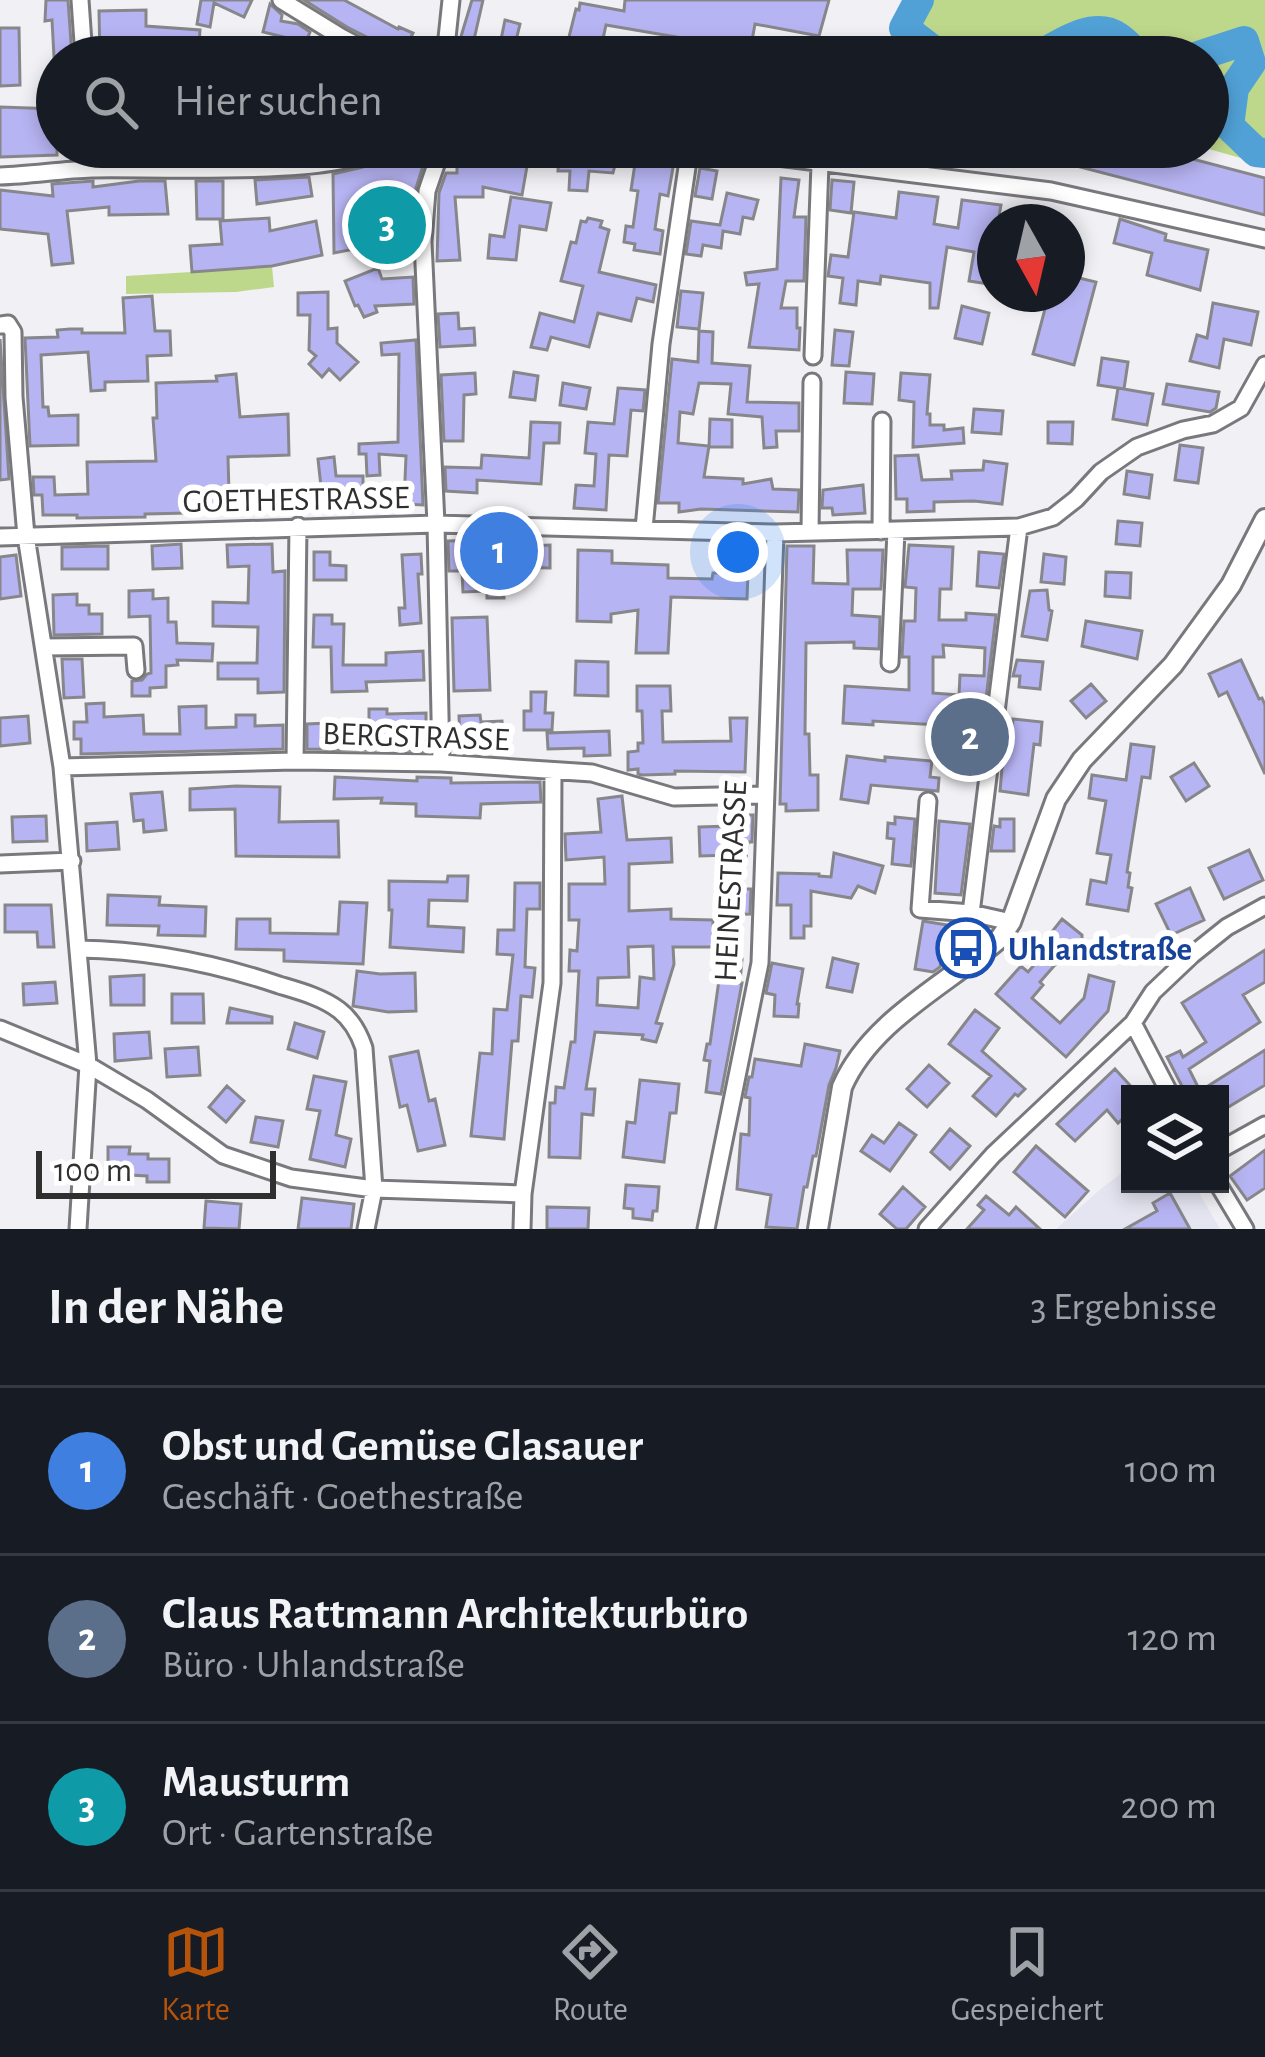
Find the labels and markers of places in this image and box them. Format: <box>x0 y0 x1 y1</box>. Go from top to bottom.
pin: 3 <box>348 180 426 270</box>
pin: 1 <box>460 506 538 596</box>
pin: 2 <box>931 692 1009 782</box>
bus stop icon: Uhlandstraße <box>935 917 997 979</box>
place label: Uhlandstraße <box>1008 934 1192 967</box>

